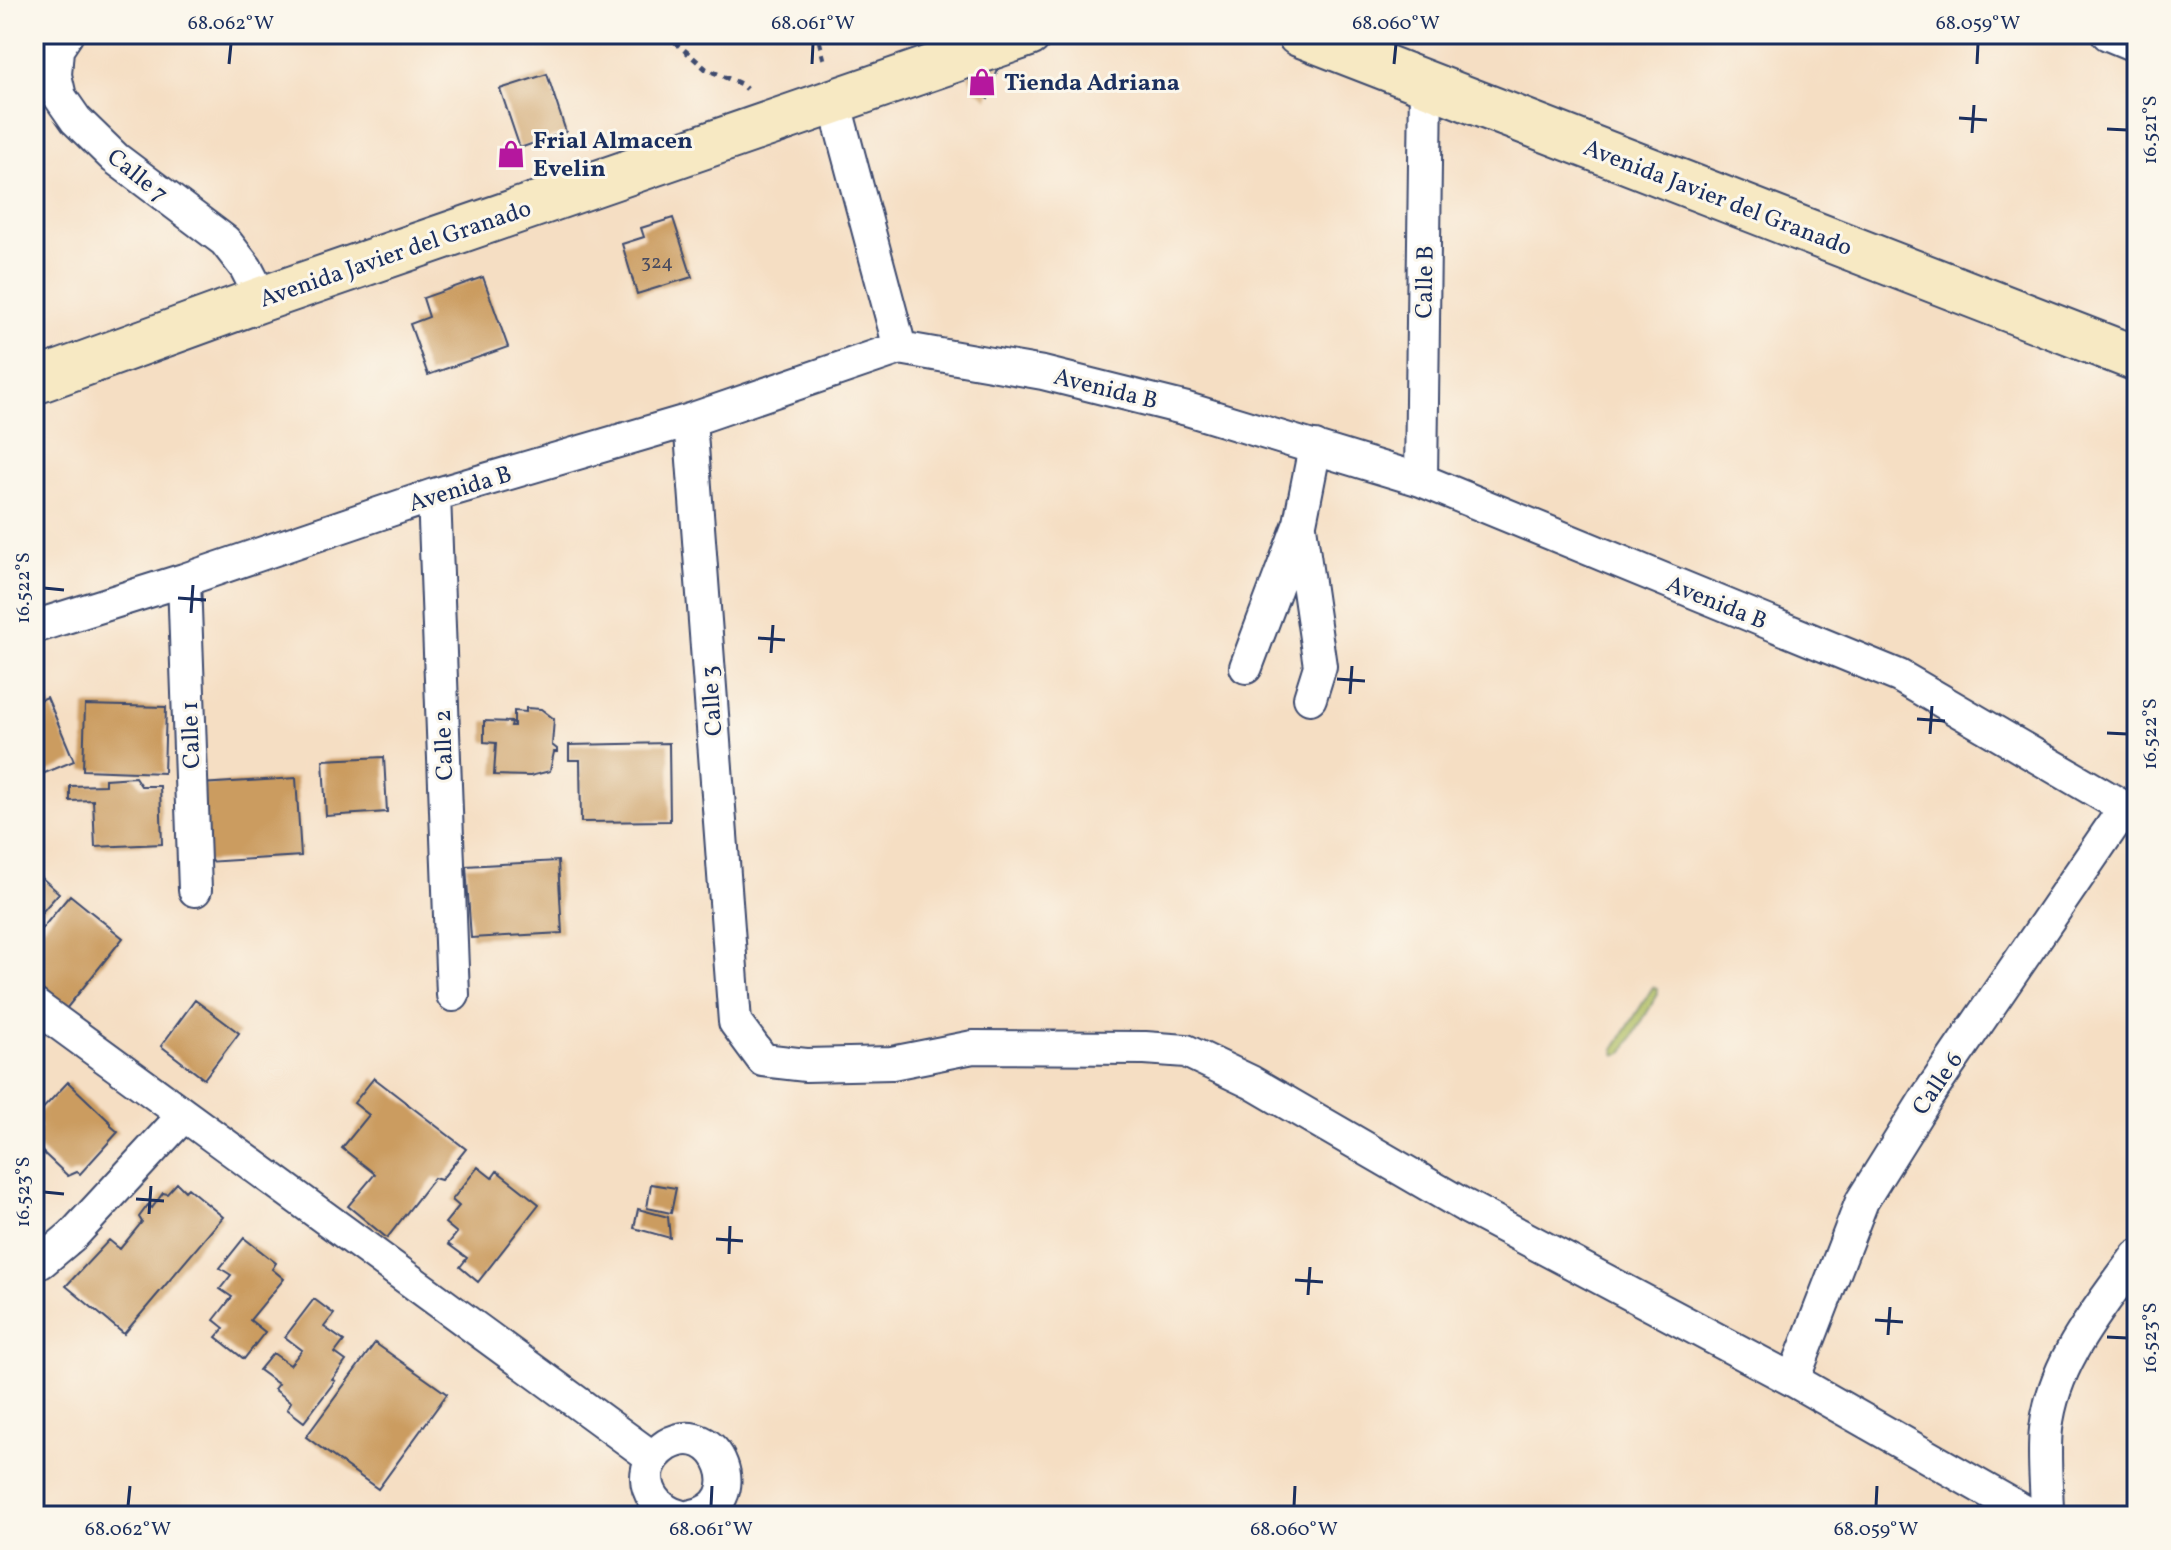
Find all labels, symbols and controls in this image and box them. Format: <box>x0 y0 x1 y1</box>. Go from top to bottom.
text: 68.062°W <box>188 10 274 38</box>
text: 68.061°W <box>771 10 855 38</box>
text: 68.060°W <box>1352 10 1440 38</box>
text: 68.059°W <box>1936 10 2020 38</box>
shop icon: Tienda Adriana <box>967 67 997 97</box>
place label: Tienda Adriana <box>1004 67 1180 101</box>
text: 16.521°S <box>2137 95 2165 165</box>
place label: Frial Almacen Evelin <box>533 125 693 187</box>
street label: Avenida Javier del Granado <box>1578 132 1857 266</box>
shop icon: Frial Almacen Evelin <box>496 139 526 169</box>
street label: Calle 7 <box>99 141 175 212</box>
street label: Avenida Javier del Granado <box>255 192 536 317</box>
street label: Calle B <box>1408 245 1444 319</box>
house number: 324 <box>641 249 673 277</box>
street label: Avenida B <box>1050 361 1161 419</box>
street label: Avenida B <box>405 458 516 522</box>
text: 16.522°S <box>10 552 38 624</box>
street label: Avenida B <box>1661 568 1772 639</box>
street label: Calle 3 <box>694 665 732 737</box>
text: 16.522°S <box>2137 698 2165 770</box>
street label: Calle 1 <box>174 701 210 769</box>
street label: Calle 2 <box>427 709 463 781</box>
street label: Calle 6 <box>1905 1045 1972 1123</box>
text: 16.523°S <box>10 1157 38 1227</box>
text: 16.523°S <box>2137 1303 2165 1373</box>
text: 68.062°W <box>85 1516 171 1544</box>
text: 68.061°W <box>669 1516 753 1544</box>
text: 68.060°W <box>1250 1516 1338 1544</box>
text: 68.059°W <box>1834 1516 1918 1544</box>

